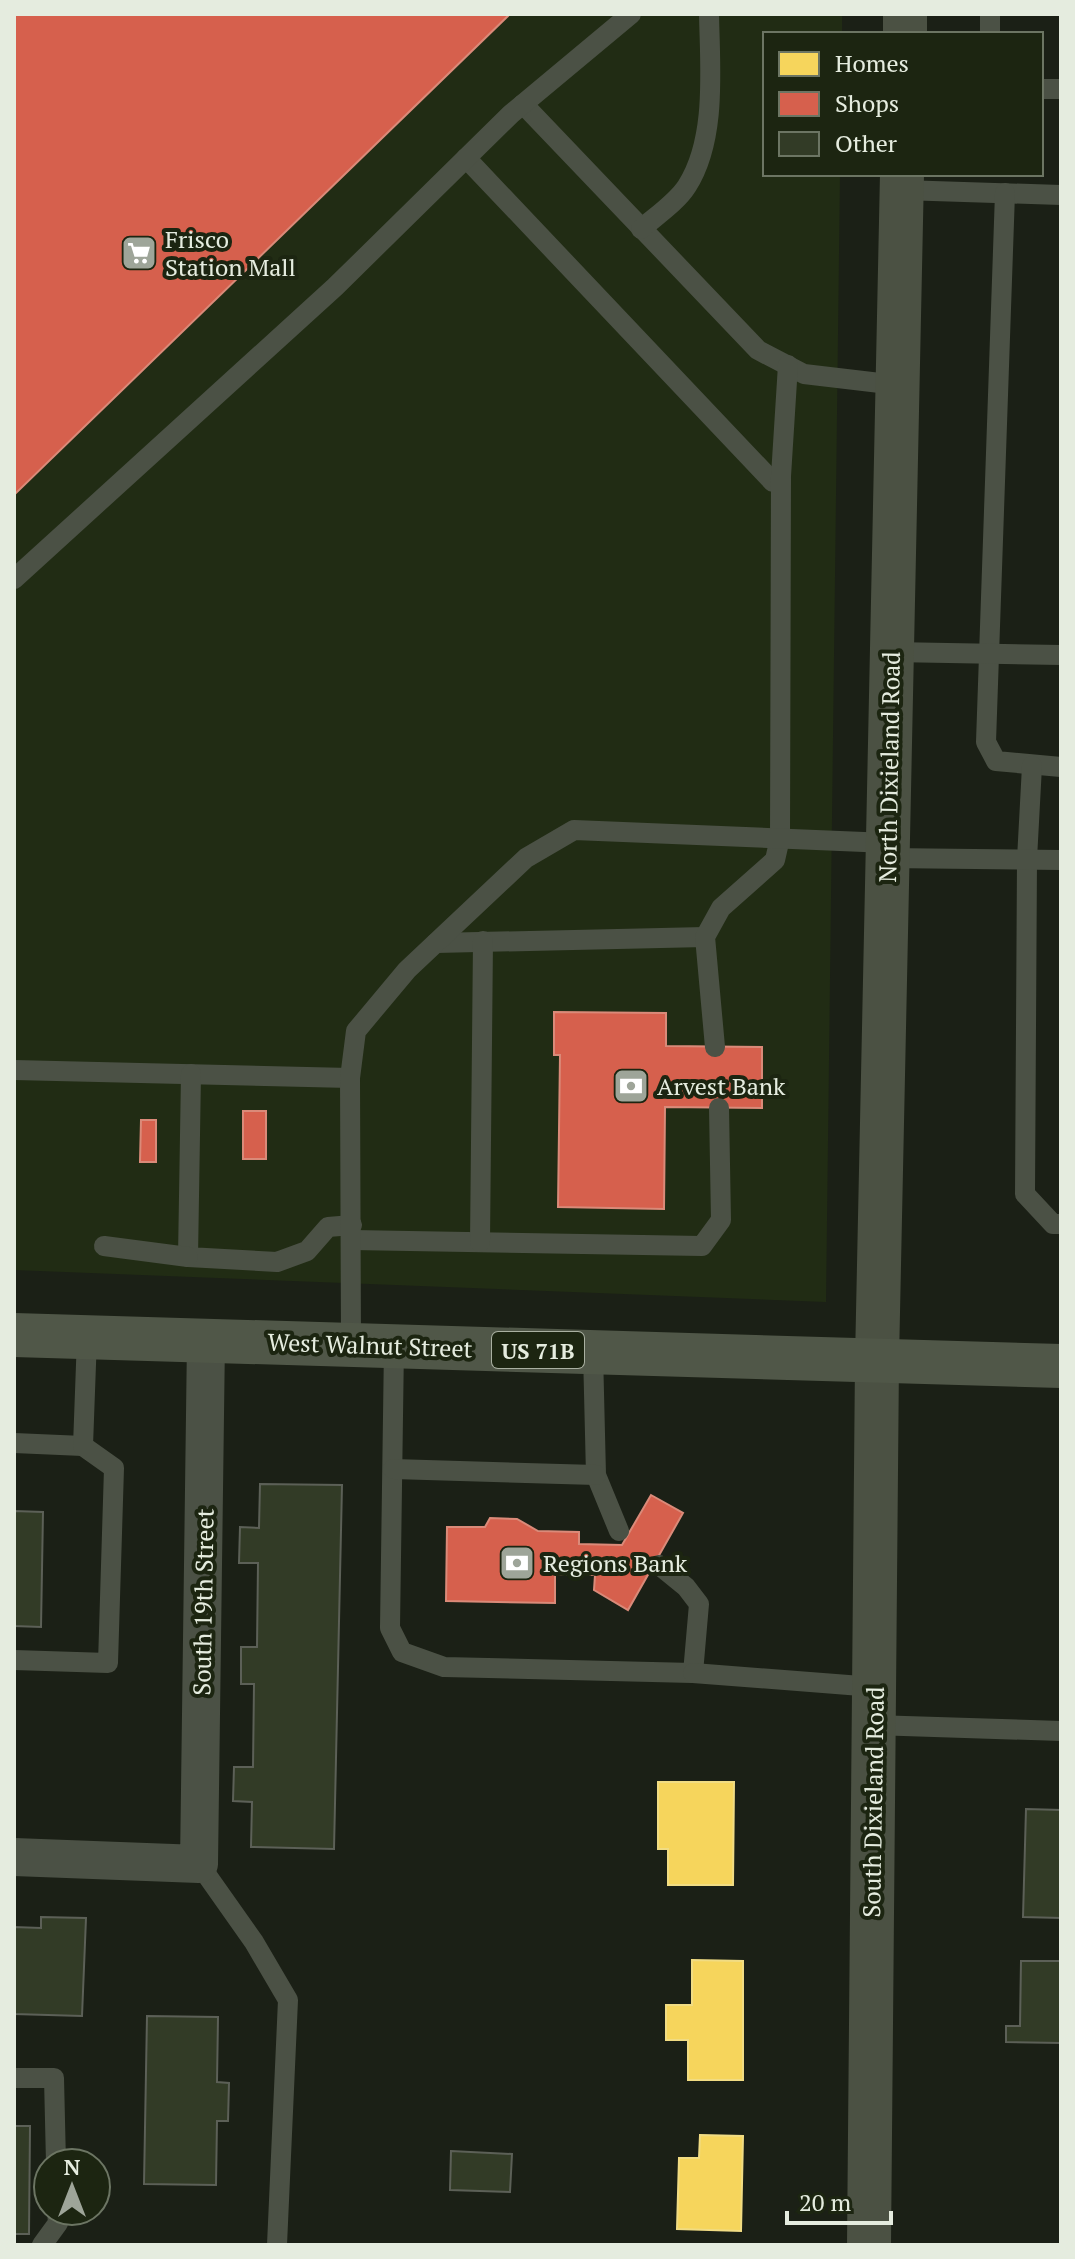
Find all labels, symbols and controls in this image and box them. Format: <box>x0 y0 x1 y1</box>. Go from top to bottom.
legend <box>763 32 1043 176</box>
text: Homes <box>835 47 909 79</box>
text: Shops <box>835 87 899 119</box>
text: Other <box>835 127 898 159</box>
place label: Frisco Station Mall <box>165 223 296 283</box>
supermarket icon: Frisco Station Mall <box>120 234 158 272</box>
street label: North Dixieland Road <box>871 651 907 883</box>
bank icon: Arvest Bank <box>612 1067 650 1105</box>
place label: Arvest Bank <box>657 1070 786 1102</box>
street label: West Walnut Street <box>267 1325 473 1365</box>
road number: US 71B <box>492 1332 584 1368</box>
street label: South 19th Street <box>185 1508 221 1696</box>
bank icon: Regions Bank <box>498 1544 536 1582</box>
place label: Regions Bank <box>543 1547 688 1579</box>
street label: South Dixieland Road <box>855 1686 891 1918</box>
north arrow <box>32 2147 112 2227</box>
text: N <box>64 2152 81 2181</box>
scale bar <box>787 2175 891 2225</box>
text: 20 m <box>799 2186 851 2218</box>

